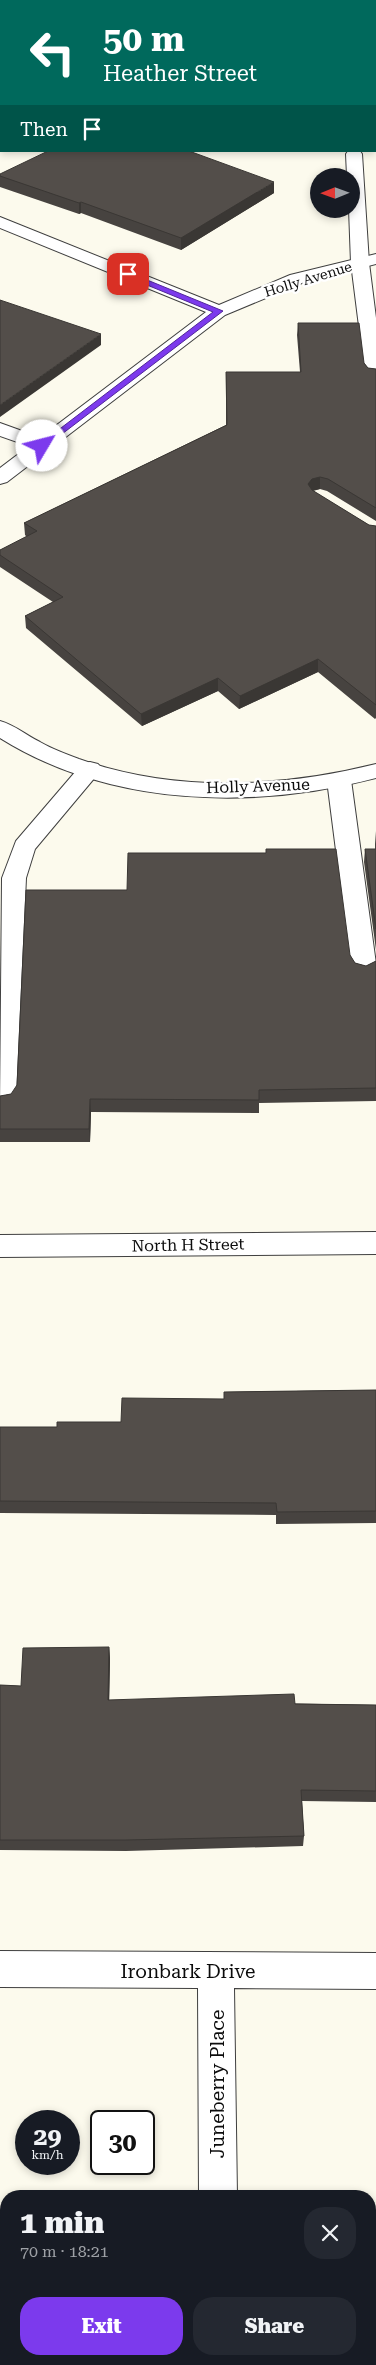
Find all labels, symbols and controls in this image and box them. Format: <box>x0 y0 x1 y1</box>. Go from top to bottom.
text: 50 m <box>103 19 185 60</box>
icon: left <box>20 20 85 85</box>
text: Heather Street <box>103 61 257 86</box>
icon: arrive <box>78 115 106 143</box>
text: Then <box>20 118 68 141</box>
north arrow <box>310 168 360 218</box>
map controls <box>310 168 360 218</box>
pin <box>107 253 149 295</box>
street label: Holly Avenue <box>262 258 354 300</box>
icon: arrive <box>114 260 142 288</box>
position arrow <box>15 419 67 471</box>
street label: Holly Avenue <box>206 775 310 797</box>
street label: North H Street <box>131 1235 245 1255</box>
street label: Ironbark Drive <box>120 1960 256 1983</box>
street label: Juneberry Place <box>206 2010 229 2158</box>
speed limit sign: 30 <box>90 2110 155 2175</box>
text: 29 <box>33 2122 62 2151</box>
text: km/h <box>31 2148 64 2162</box>
text: 1 min <box>20 2205 104 2240</box>
button: close <box>304 2207 356 2259</box>
text: 70 m · 18:21 <box>20 2242 109 2261</box>
button: Exit <box>20 2297 183 2355</box>
button: Share <box>193 2297 356 2355</box>

